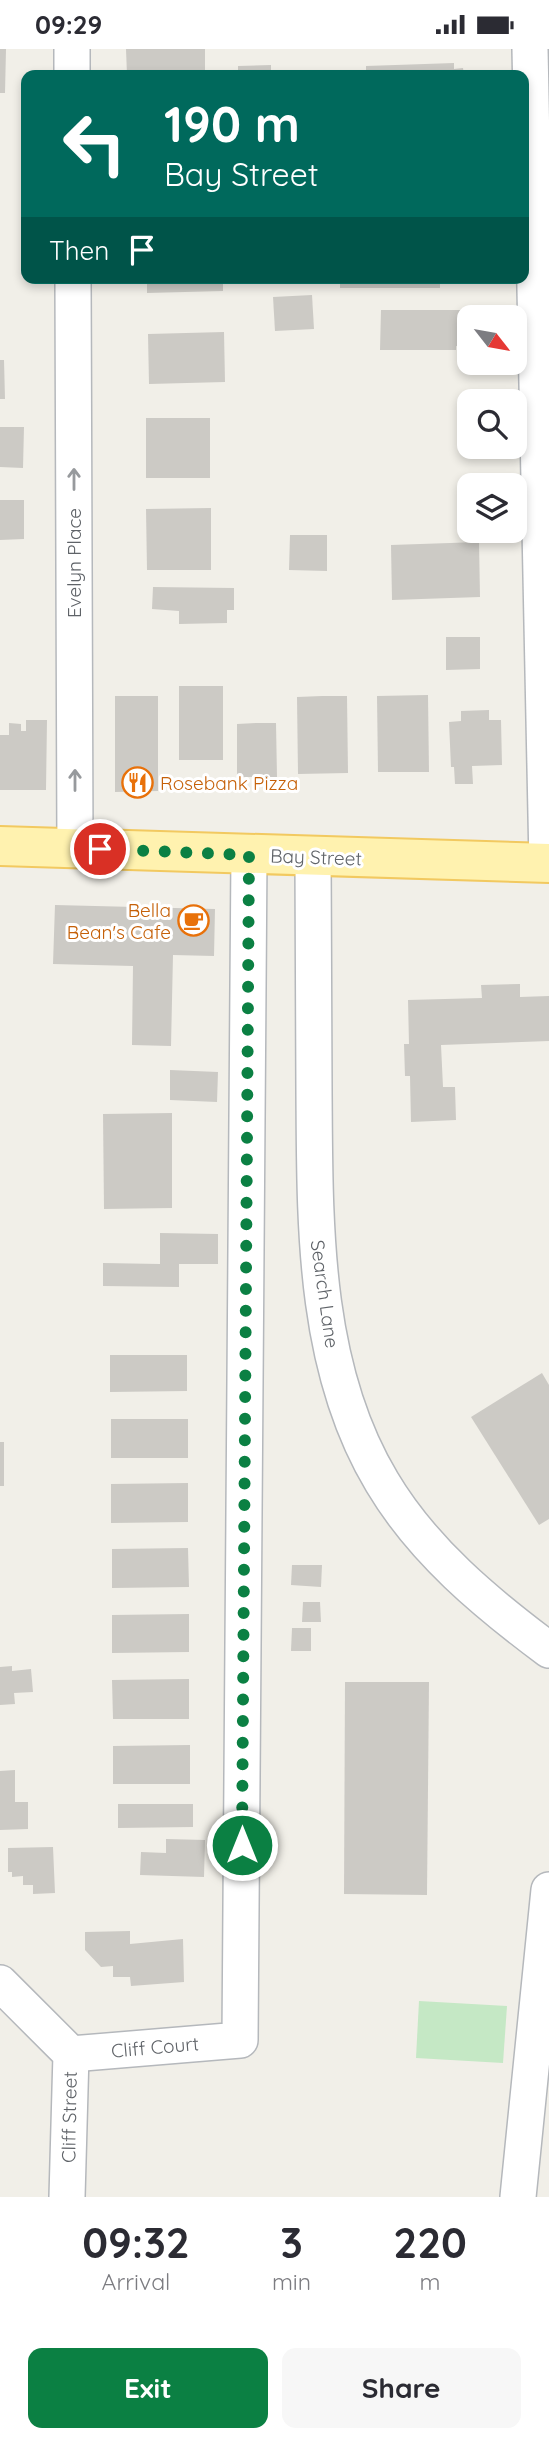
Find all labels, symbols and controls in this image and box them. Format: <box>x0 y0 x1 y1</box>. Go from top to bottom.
text: 09:29 <box>35 8 102 41</box>
text: 190 m <box>164 93 300 154</box>
icon: left <box>49 98 140 189</box>
text: Bay Street <box>164 154 319 194</box>
icon: arrive <box>123 231 161 269</box>
text: Then <box>49 234 109 267</box>
north arrow <box>457 305 527 375</box>
map controls <box>457 305 527 543</box>
button: search <box>457 389 527 459</box>
one-way arrow <box>67 468 80 491</box>
button: layers <box>457 473 527 543</box>
street label: Evelyn Place <box>62 508 86 618</box>
restaurant icon: Rosebank Pizza <box>120 766 154 800</box>
one-way arrow <box>68 769 82 792</box>
place label: Rosebank Pizza <box>160 771 298 795</box>
pin <box>70 819 130 879</box>
icon: arrive <box>81 830 119 868</box>
street label: Bay Street <box>270 843 362 871</box>
place label: Bella Bean's Cafe <box>67 898 171 944</box>
cafe icon: Bella Bean's Cafe <box>177 904 211 938</box>
street label: Search Lane <box>306 1238 344 1350</box>
position arrow <box>205 1808 279 1882</box>
street label: Cliff Court <box>110 2031 200 2063</box>
street label: Cliff Street <box>56 2071 82 2163</box>
text: 09:32 <box>82 2216 190 2269</box>
text: 3 <box>280 2216 303 2269</box>
text: 220 <box>393 2216 467 2269</box>
text: Arrival <box>102 2267 170 2296</box>
text: min <box>272 2267 311 2296</box>
text: m <box>420 2267 441 2296</box>
button: Exit <box>28 2348 268 2428</box>
button: Share <box>282 2348 521 2428</box>

